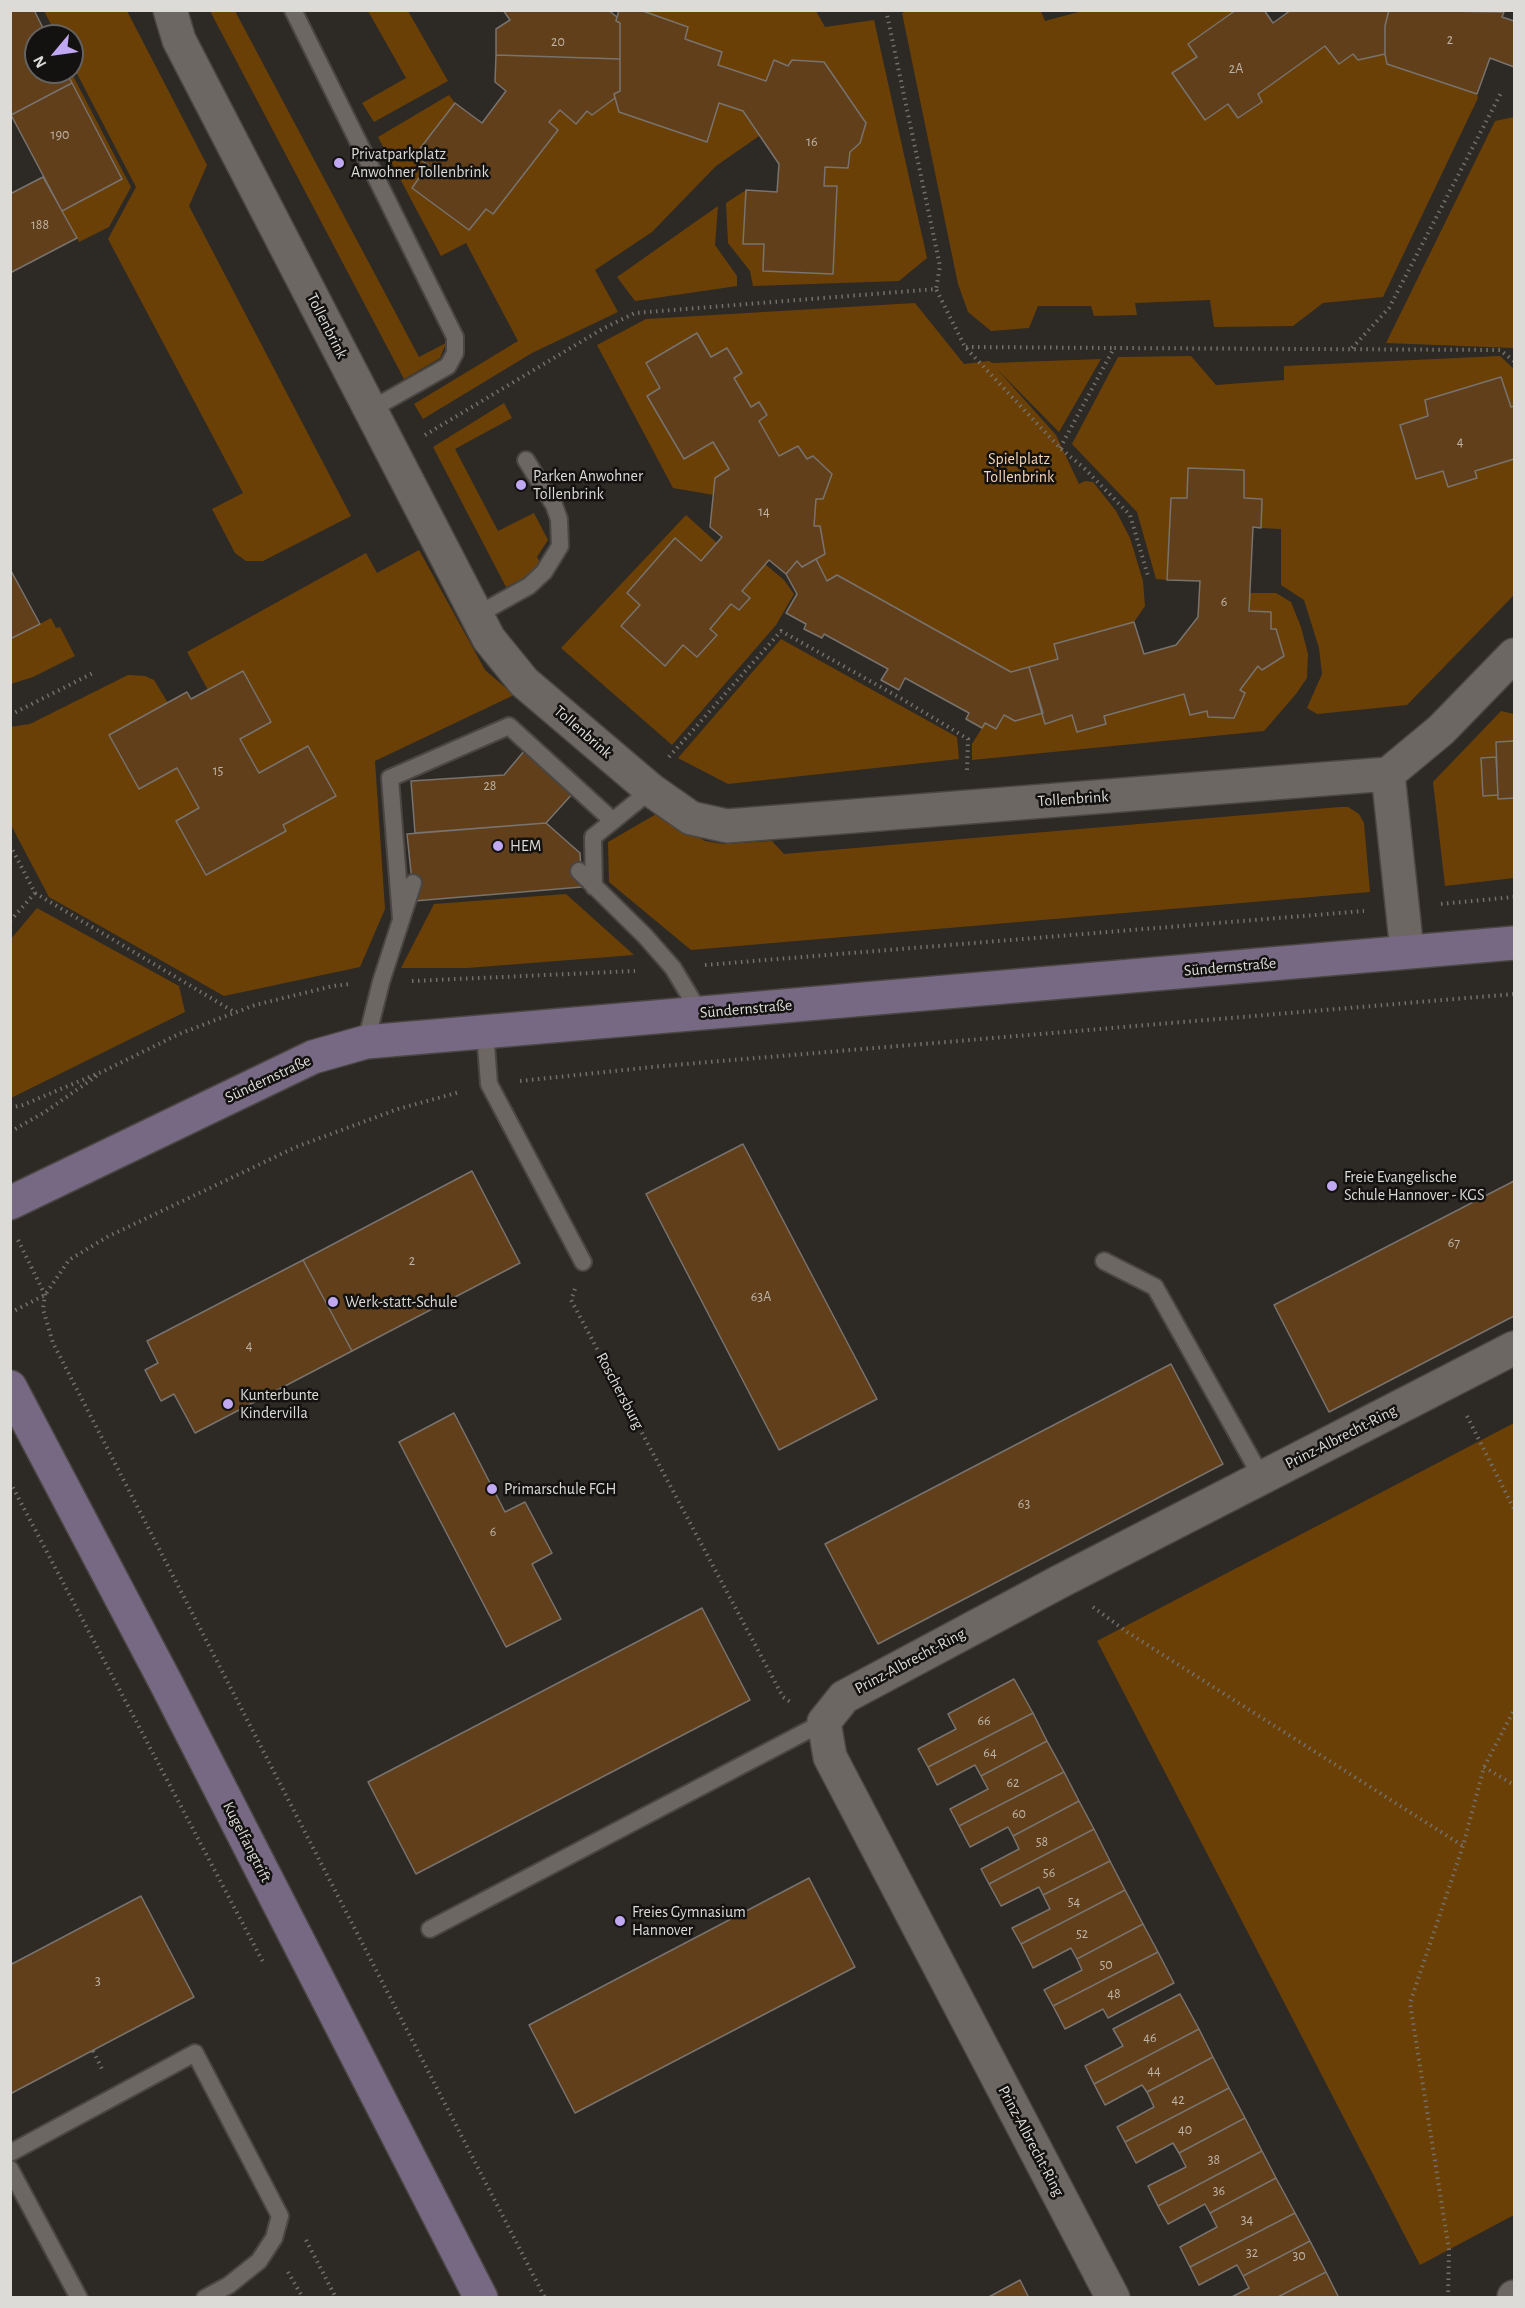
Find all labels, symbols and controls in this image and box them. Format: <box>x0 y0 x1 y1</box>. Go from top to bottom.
north arrow <box>24 24 84 84</box>
house number: 2 <box>1447 32 1453 48</box>
house number: 20 <box>551 34 565 50</box>
text: N <box>30 53 50 71</box>
house number: 2A <box>1229 61 1243 77</box>
house number: 190 <box>51 127 69 143</box>
house number: 16 <box>806 134 818 150</box>
place label: Privatparkplatz Anwohner Tollenbrink <box>351 144 489 182</box>
marker: Privatparkplatz Anwohner Tollenbrink <box>332 156 346 170</box>
house number: 188 <box>31 217 49 233</box>
street label: Tollenbrink <box>302 290 352 362</box>
house number: 4 <box>1457 434 1463 450</box>
park label: Spielplatz Tollenbrink <box>984 449 1054 487</box>
place label: Parken Anwohner Tollenbrink <box>533 466 643 504</box>
marker: Parken Anwohner Tollenbrink <box>514 478 528 492</box>
house number: 14 <box>758 504 770 520</box>
house number: 6 <box>1221 594 1227 610</box>
street label: Tollenbrink <box>550 702 616 762</box>
house number: 15 <box>213 763 223 779</box>
house number: 28 <box>483 778 497 794</box>
street label: Tollenbrink <box>1037 787 1109 811</box>
place label: HEM <box>510 836 541 856</box>
marker: HEM <box>491 839 505 853</box>
street label: Sündernstraße <box>1183 953 1277 981</box>
street label: Sündernstraße <box>699 995 793 1023</box>
street label: Sündernstraße <box>222 1051 314 1107</box>
place label: Freie Evangelische Schule Hannover - KGS <box>1344 1167 1485 1205</box>
marker: Freie Evangelische Schule Hannover - KGS <box>1325 1179 1339 1193</box>
house number: 67 <box>1448 1235 1460 1251</box>
house number: 2 <box>409 1253 415 1269</box>
house number: 63A <box>751 1289 771 1305</box>
place label: Werk-statt-Schule <box>345 1292 457 1312</box>
marker: Werk-statt-Schule <box>326 1295 340 1309</box>
house number: 4 <box>246 1338 252 1354</box>
street label: Roschersburg <box>592 1349 648 1433</box>
place label: Kunterbunte Kindervilla <box>240 1385 319 1423</box>
marker: Kunterbunte Kindervilla <box>221 1397 235 1411</box>
street label: Prinz-Albrecht-Ring <box>1282 1401 1400 1473</box>
place label: Primarschule FGH <box>504 1479 616 1499</box>
marker: Primarschule FGH <box>485 1482 499 1496</box>
house number: 63 <box>1018 1496 1030 1512</box>
house number: 6 <box>490 1524 496 1540</box>
street label: Prinz-Albrecht-Ring <box>851 1624 969 1698</box>
house number: 66 <box>977 1713 991 1729</box>
house number: 64 <box>983 1745 997 1761</box>
house number: 62 <box>1007 1775 1019 1791</box>
street label: Kugelfangtrift <box>218 1798 276 1886</box>
house number: 60 <box>1012 1806 1026 1822</box>
house number: 58 <box>1036 1834 1048 1850</box>
house number: 56 <box>1043 1865 1055 1881</box>
house number: 54 <box>1068 1894 1080 1910</box>
place label: Freies Gymnasium Hannover <box>632 1902 746 1940</box>
marker: Freies Gymnasium Hannover <box>613 1914 627 1928</box>
house number: 52 <box>1076 1926 1088 1942</box>
house number: 50 <box>1099 1957 1113 1973</box>
house number: 3 <box>95 1973 101 1989</box>
house number: 48 <box>1107 1986 1121 2002</box>
house number: 46 <box>1143 2030 1157 2046</box>
house number: 44 <box>1147 2063 1161 2079</box>
street label: Prinz-Albrecht-Ring <box>994 2082 1068 2200</box>
house number: 42 <box>1171 2092 1185 2108</box>
house number: 40 <box>1178 2122 1192 2138</box>
house number: 38 <box>1208 2152 1220 2168</box>
house number: 36 <box>1213 2183 1225 2199</box>
house number: 34 <box>1241 2212 1253 2228</box>
house number: 32 <box>1246 2245 1258 2261</box>
house number: 30 <box>1292 2248 1306 2264</box>

